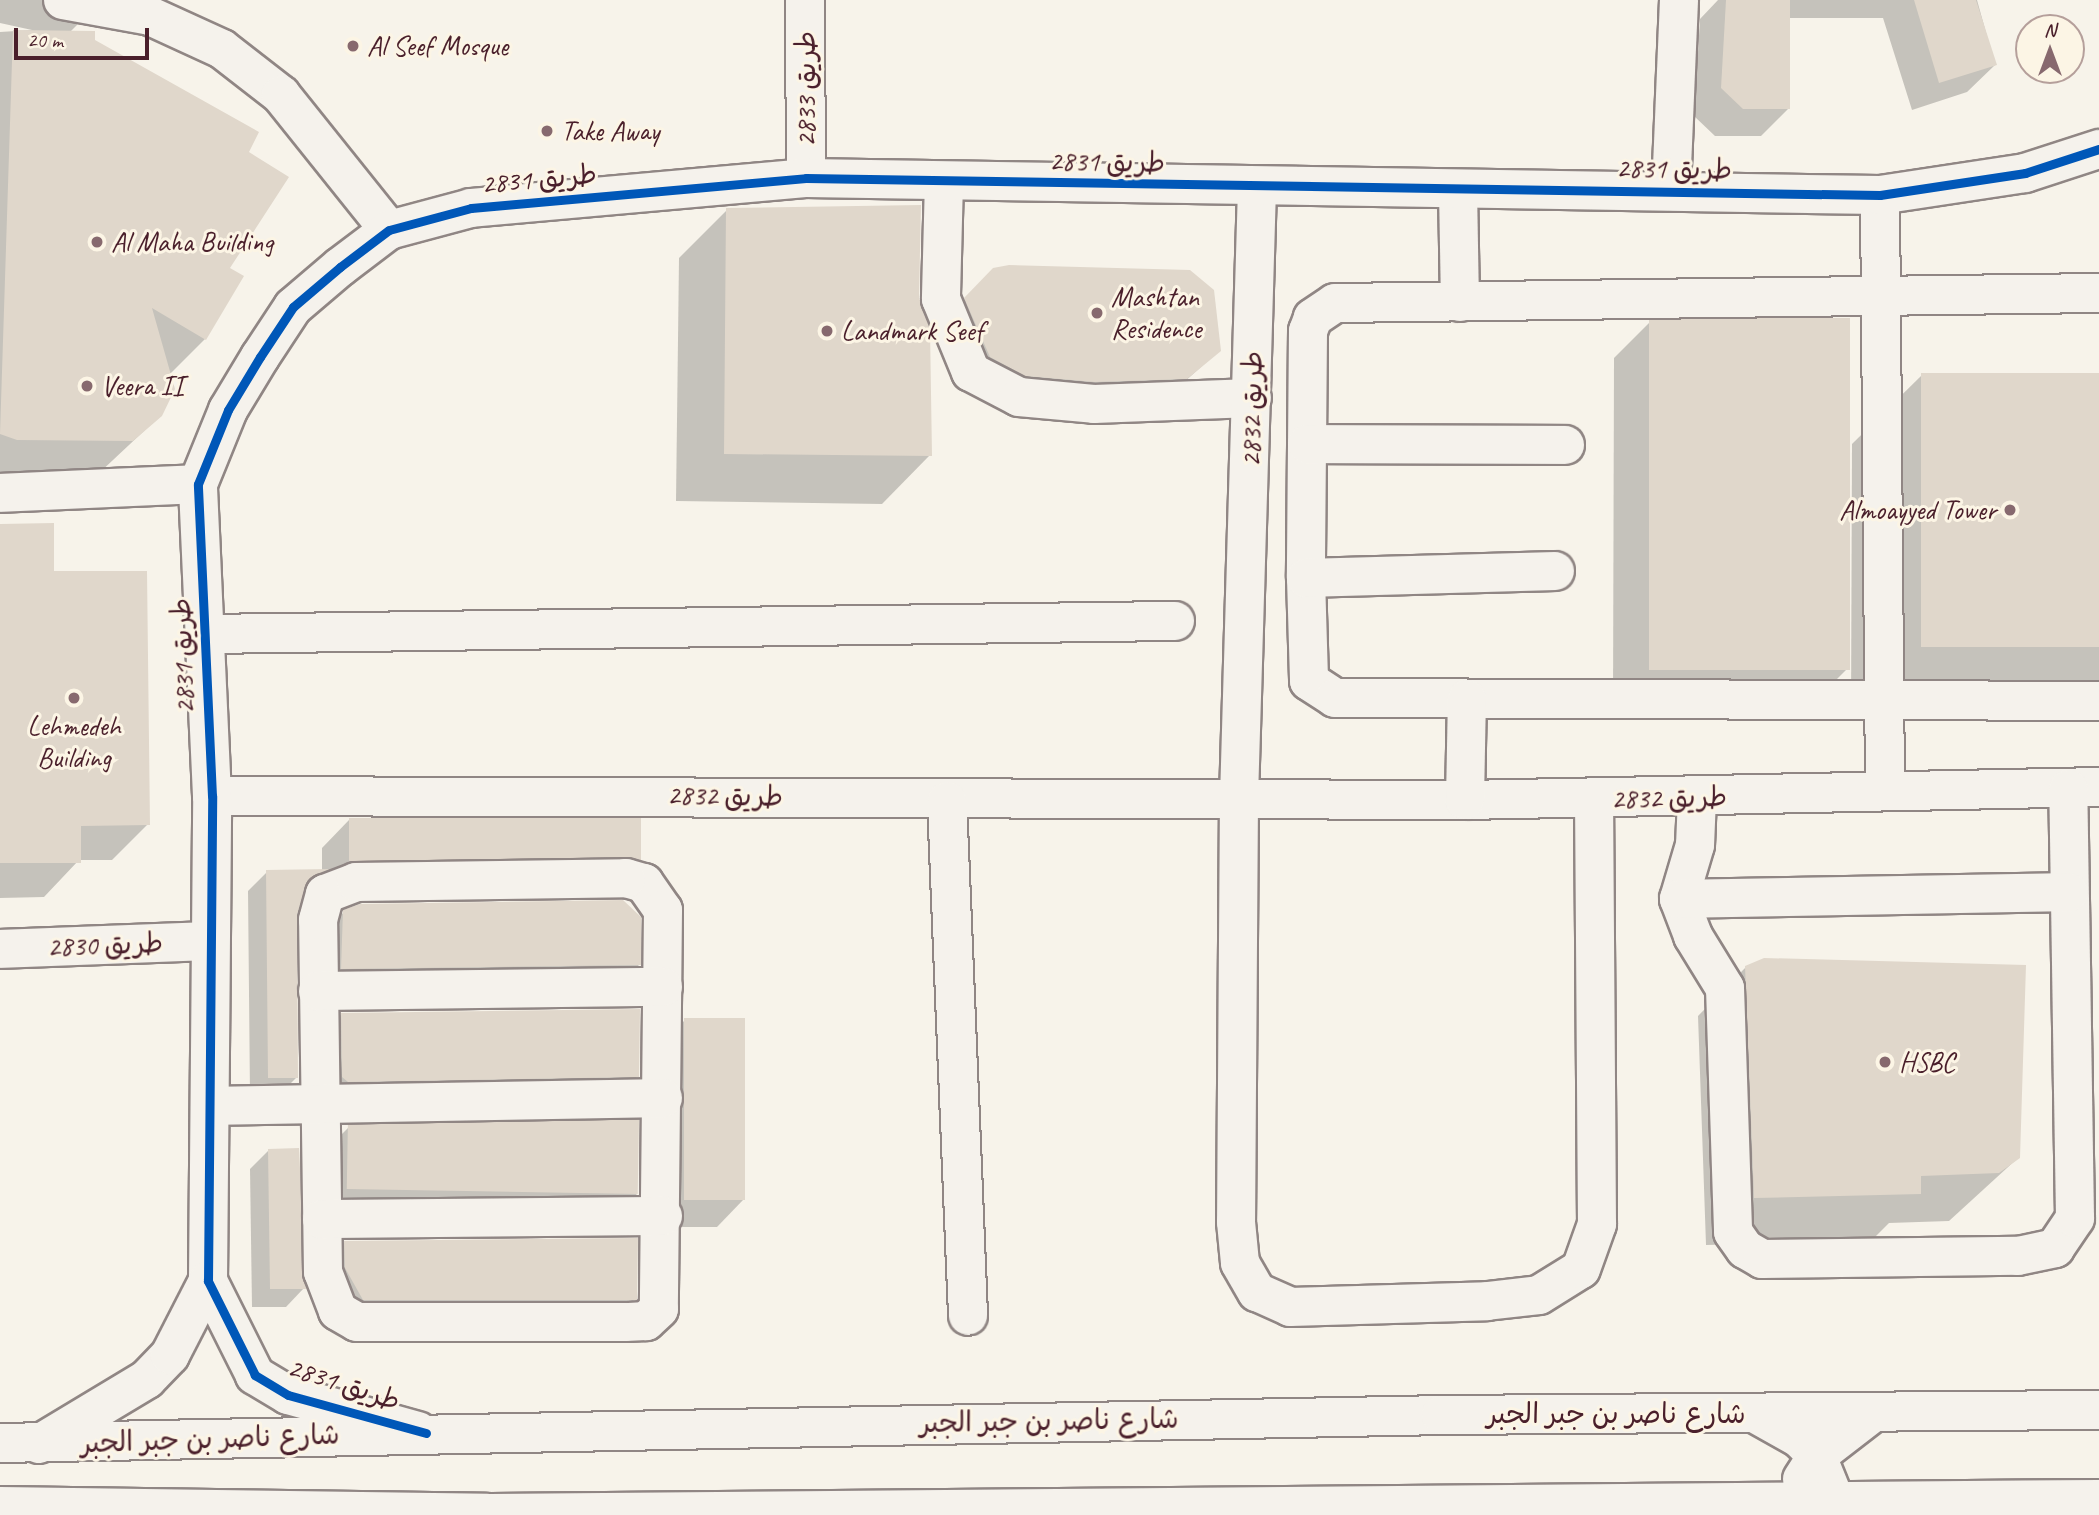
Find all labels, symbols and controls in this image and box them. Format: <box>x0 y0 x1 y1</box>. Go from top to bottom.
scale bar <box>18 14 152 58</box>
north arrow <box>2015 14 2085 84</box>
text: N <box>2044 18 2056 42</box>
text: 20 m <box>27 27 63 53</box>
place label: Al Seef Mosque <box>367 29 508 63</box>
street label: طريق 2833 <box>789 31 823 147</box>
marker: Al Seef Mosque <box>345 38 361 54</box>
place label: Take Away <box>561 114 660 148</box>
marker: Take Away <box>539 123 555 139</box>
street label: طريق 2831 <box>1049 144 1165 180</box>
street label: طريق 2831 <box>1616 151 1732 187</box>
street label: طريق 2831 <box>480 157 598 201</box>
place label: Al Maha Building <box>111 225 274 259</box>
marker: Al Maha Building <box>89 234 105 250</box>
place label: Mashtan Residence <box>1111 280 1201 346</box>
marker: Mashtan Residence <box>1089 305 1105 321</box>
place label: Landmark Seef <box>841 314 982 348</box>
marker: Landmark Seef <box>819 323 835 339</box>
street label: طريق 2832 <box>1234 351 1270 467</box>
place label: Veera II <box>101 369 183 403</box>
marker: Veera II <box>79 378 95 394</box>
place label: Almoayyed Tower <box>1839 493 1996 527</box>
marker: Almoayyed Tower <box>2002 502 2018 518</box>
street label: طريق 2831 <box>164 597 202 715</box>
marker: Lehmedeh Building <box>66 690 82 706</box>
place label: Lehmedeh Building <box>27 709 121 775</box>
street label: طريق 2832 <box>667 778 783 814</box>
street label: طريق 2832 <box>1611 780 1727 816</box>
street label: طريق 2830 <box>46 926 164 964</box>
place label: HSBC <box>1899 1045 1955 1079</box>
marker: HSBC <box>1877 1054 1893 1070</box>
street label: طريق 2831 <box>284 1350 404 1418</box>
street label: شارع ناصر بن جبر الجبر <box>1486 1397 1746 1431</box>
street label: شارع ناصر بن جبر الجبر <box>919 1402 1179 1440</box>
street label: شارع ناصر بن جبر الجبر <box>80 1418 340 1460</box>

